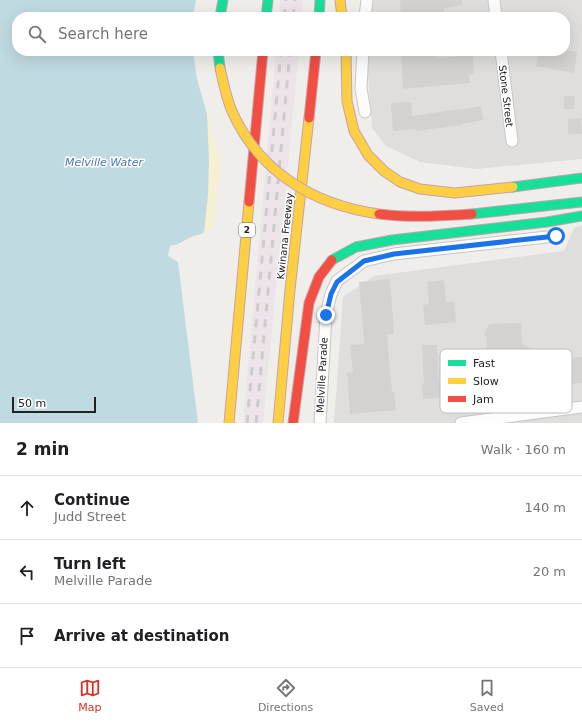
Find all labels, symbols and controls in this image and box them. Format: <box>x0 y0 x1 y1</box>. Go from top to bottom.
search box <box>12 12 570 56</box>
icon: search <box>26 23 48 45</box>
text: Search here <box>58 25 148 43</box>
street label: Stone Street <box>497 64 515 128</box>
water label: Melville Water <box>65 156 144 169</box>
street label: Kwinana Freeway <box>275 192 295 280</box>
road number: 2 <box>239 223 255 237</box>
route start <box>547 227 565 245</box>
route end <box>317 306 335 324</box>
street label: Melville Parade <box>315 337 329 413</box>
legend <box>440 349 572 413</box>
text: Fast <box>473 357 496 370</box>
text: Slow <box>473 375 499 388</box>
text: Jam <box>472 393 494 406</box>
scale bar <box>12 395 96 414</box>
text: 50 m <box>18 397 46 410</box>
text: 2 min <box>16 439 69 459</box>
text: Walk · 160 m <box>481 442 566 457</box>
text: Continue <box>54 491 130 509</box>
icon: ahead <box>16 497 38 519</box>
text: 140 m <box>524 500 566 515</box>
text: Judd Street <box>54 509 126 524</box>
text: Turn left <box>54 555 126 573</box>
icon: left <box>16 561 38 583</box>
text: 20 m <box>533 564 566 579</box>
text: Melville Parade <box>54 573 152 588</box>
icon: arrive <box>16 625 38 647</box>
text: Arrive at destination <box>54 627 229 645</box>
tab: Map <box>78 677 101 714</box>
tab: Directions <box>258 677 313 714</box>
tab: Saved <box>470 677 504 714</box>

